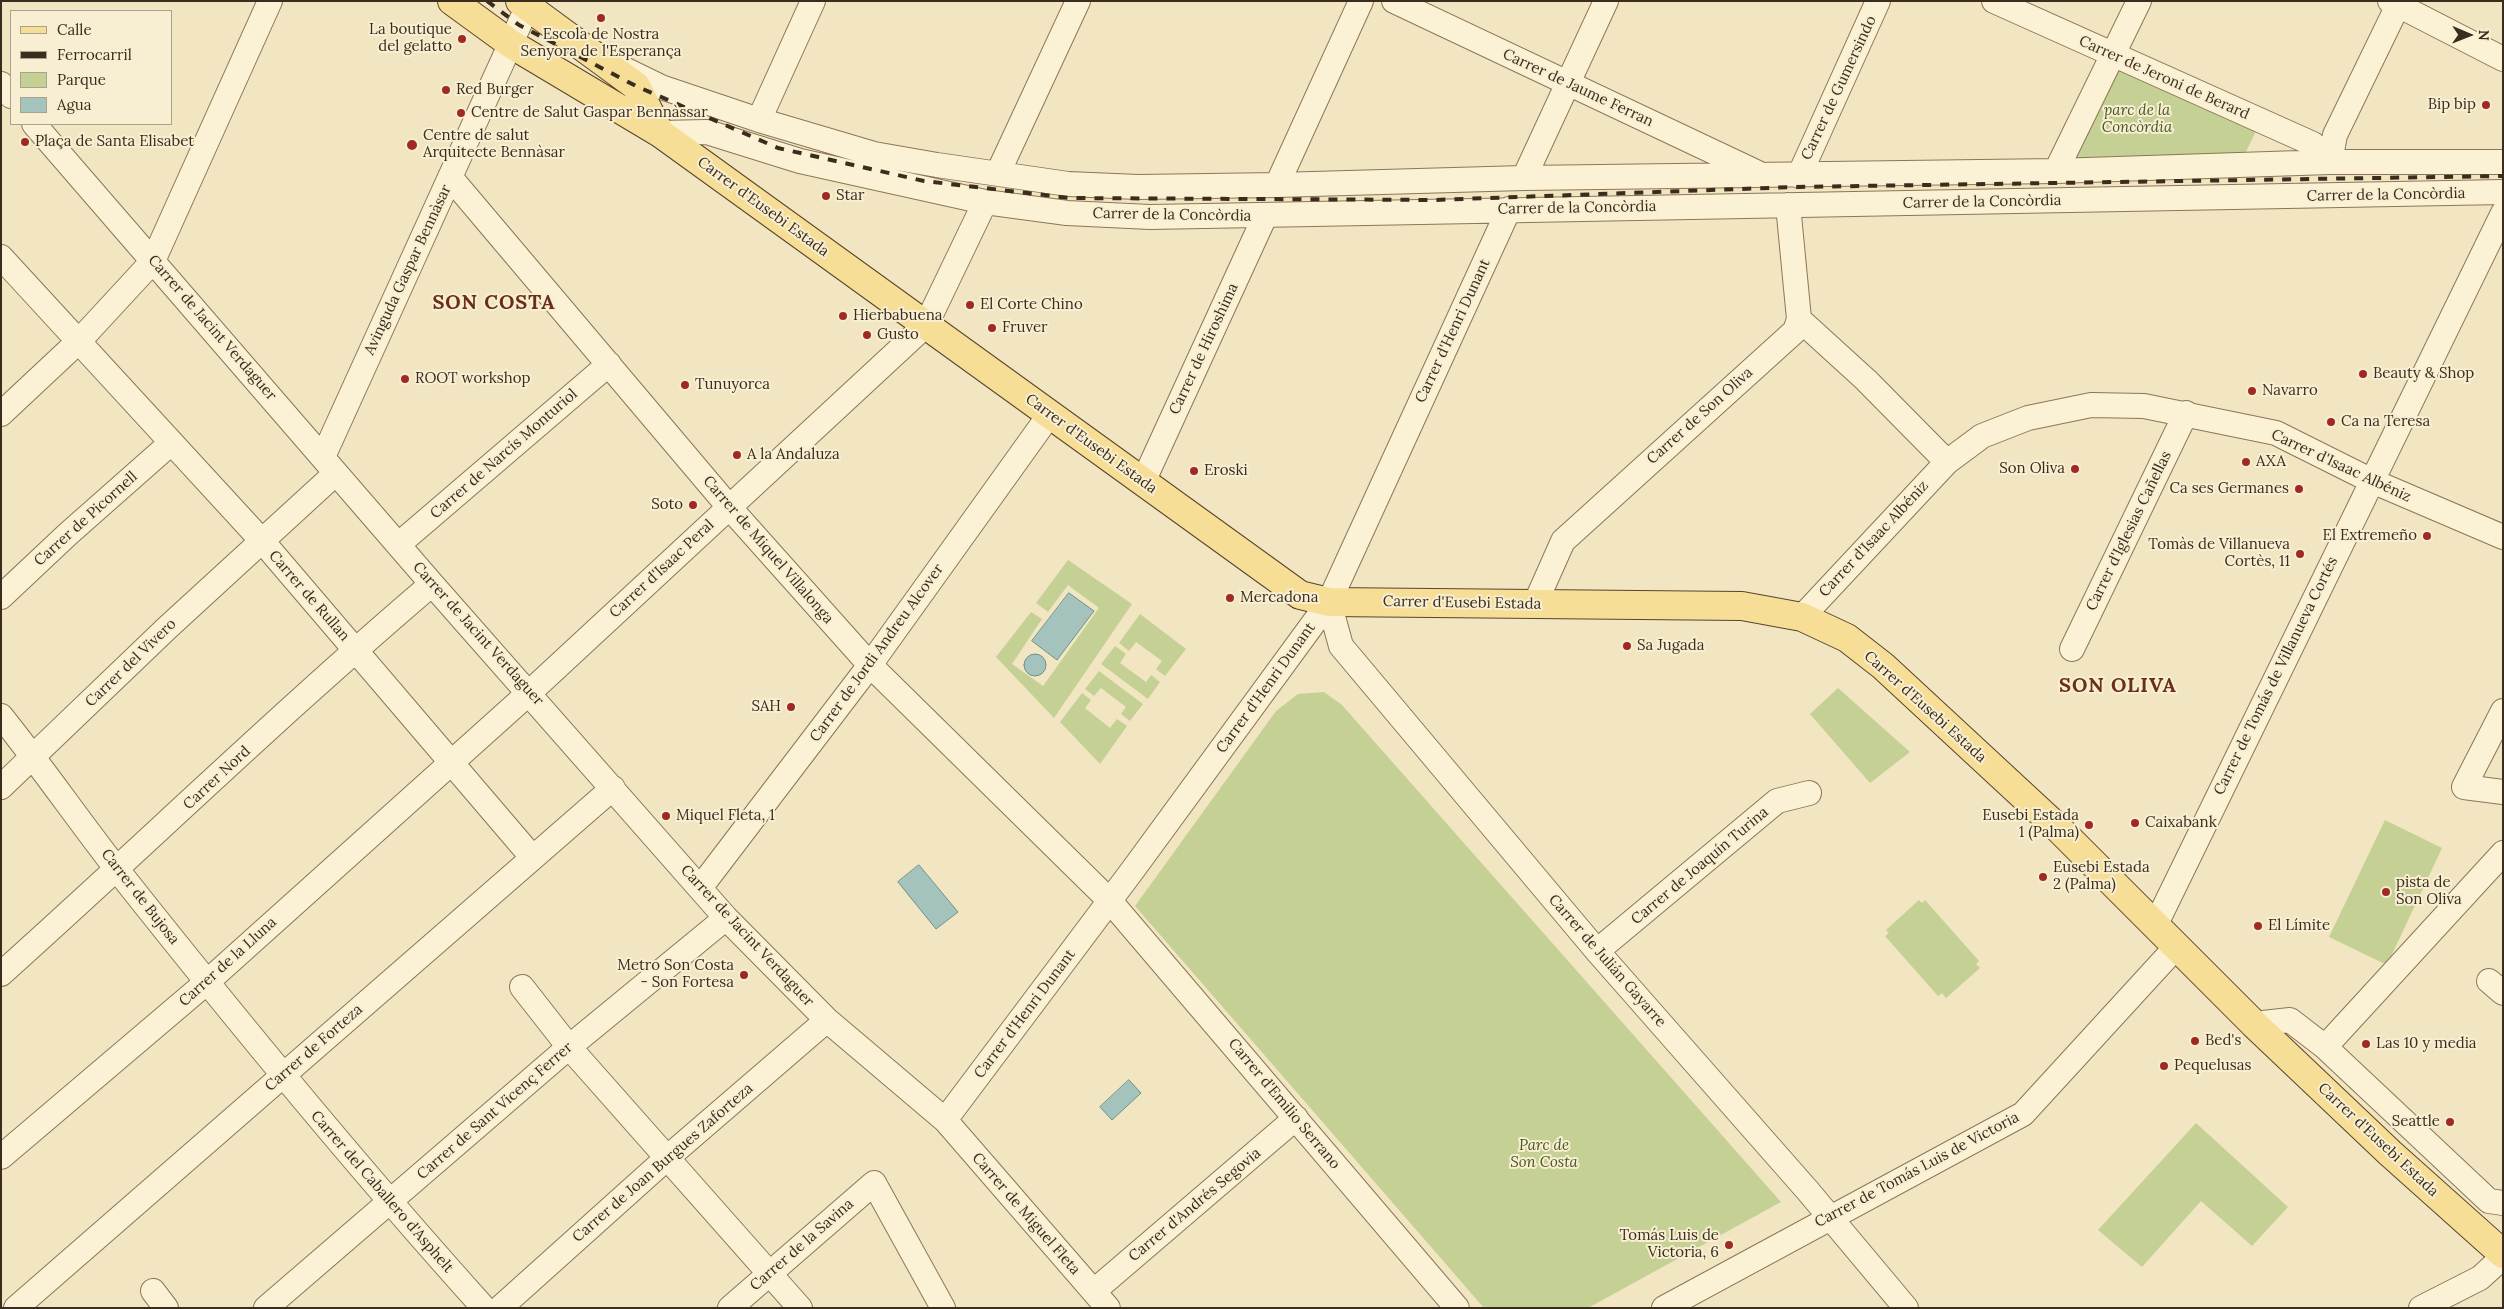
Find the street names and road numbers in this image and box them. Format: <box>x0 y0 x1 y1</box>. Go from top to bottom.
street label: Carrer de Gumersindo <box>1798 13 1880 163</box>
street label: Carrer de Jeroni de Berard <box>2076 32 2252 124</box>
street label: Carrer de Jaume Ferran <box>1500 45 1656 131</box>
street label: Carrer d'Eusebi Estada <box>694 153 832 261</box>
street label: Avinguda Gaspar Bennàsar <box>361 182 455 358</box>
street label: Carrer de la Concòrdia <box>2306 185 2466 205</box>
street label: Carrer de la Concòrdia <box>1902 192 2062 212</box>
street label: Carrer de la Concòrdia <box>1497 198 1657 218</box>
street label: Carrer de la Concòrdia <box>1092 205 1252 225</box>
street label: Carrer de Jacint Verdaguer <box>144 252 280 404</box>
street label: Carrer d'Henri Dunant <box>1412 256 1494 406</box>
street label: Carrer de Hiroshima <box>1166 280 1242 418</box>
street label: Carrer de Son Oliva <box>1643 364 1757 468</box>
street label: Carrer de Narcís Monturiol <box>427 385 581 523</box>
street label: Carrer d'Eusebi Estada <box>1022 390 1160 498</box>
street label: Carrer d'Isaac Albéniz <box>2268 426 2414 506</box>
street label: Carrer d'Iglesias Cañellas <box>2082 448 2176 614</box>
street label: Carrer de Picornell <box>31 468 141 570</box>
street label: Carrer de Miquel Villalonga <box>699 472 837 628</box>
street label: Carrer d'Isaac Albéniz <box>1815 477 1933 601</box>
street label: Carrer d'Isaac Peral <box>606 516 718 622</box>
street label: Carrer de Rullan <box>265 547 353 645</box>
street label: Carrer de Tomás de Villanueva Cortés <box>2210 554 2342 798</box>
street label: Carrer de Jacint Verdaguer <box>409 558 547 710</box>
street label: Carrer de Jordi Andreu Alcover <box>806 560 948 746</box>
street label: Carrer d'Eusebi Estada <box>1383 593 1541 613</box>
street label: Carrer del Vivero <box>82 615 180 711</box>
street label: Carrer d'Henri Dunant <box>1213 619 1319 757</box>
street label: Carrer d'Eusebi Estada <box>1860 647 1990 767</box>
street label: Carrer Nord <box>180 742 254 814</box>
street label: Carrer de Joaquín Turina <box>1628 803 1772 929</box>
street label: Carrer de Bujosa <box>97 846 183 948</box>
street label: Carrer de Jacint Verdaguer <box>677 861 817 1011</box>
street label: Carrer de Julián Gayarre <box>1544 891 1670 1031</box>
street label: Carrer de la Lluna <box>176 913 280 1011</box>
street label: Carrer d'Henri Dunant <box>971 946 1079 1082</box>
street label: Carrer de Forteza <box>262 1001 366 1095</box>
street label: Carrer d'Emilio Serrano <box>1224 1035 1344 1173</box>
street label: Carrer de Sant Vicenç Ferrer <box>414 1039 576 1183</box>
street label: Carrer d'Eusebi Estada <box>2314 1079 2442 1201</box>
street label: Carrer de Joan Burgues Zaforteza <box>569 1080 757 1246</box>
street label: Carrer del Caballero d'Asphelt <box>307 1107 457 1277</box>
street label: Carrer de Tomás Luis de Victoria <box>1812 1108 2022 1232</box>
street label: Carrer d'Andrés Segovia <box>1125 1144 1265 1266</box>
street label: Carrer de Miguel Fleta <box>968 1149 1084 1279</box>
street label: Carrer de la Savina <box>747 1195 857 1295</box>

